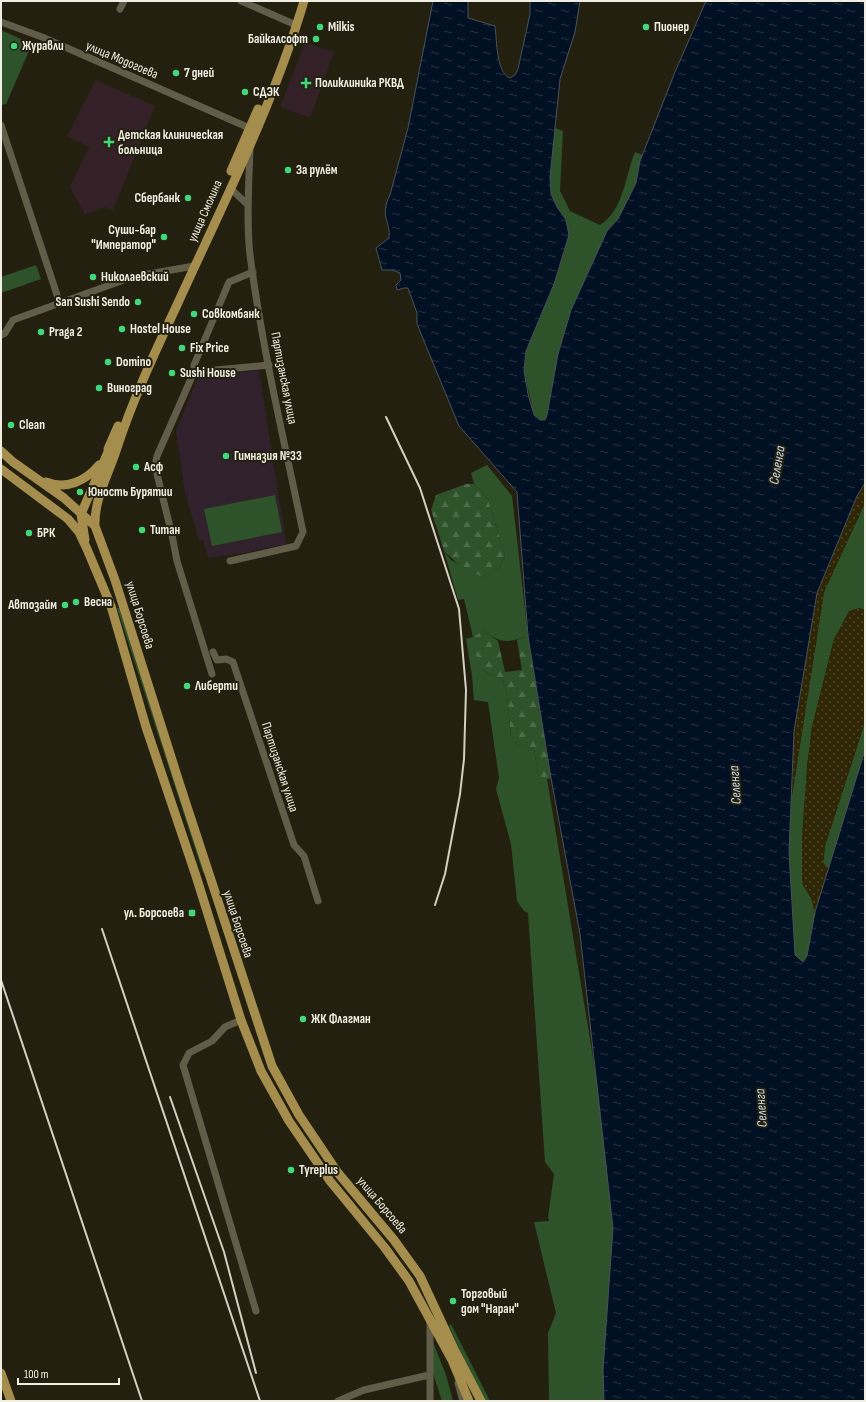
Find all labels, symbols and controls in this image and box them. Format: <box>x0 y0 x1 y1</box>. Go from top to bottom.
place label: Milkis <box>328 19 355 35</box>
place label: Пионер <box>654 19 689 35</box>
marker: Milkis <box>315 22 325 32</box>
marker: Пионер <box>641 22 651 32</box>
place label: Байкалсофт <box>248 31 308 47</box>
marker: Байкалсофт <box>311 34 321 44</box>
place label: Журавли <box>22 38 64 54</box>
street label: улица Модогоева <box>83 38 161 82</box>
marker: Журавли <box>9 41 19 51</box>
place label: 7 дней <box>184 65 215 81</box>
marker: 7 дней <box>171 68 181 78</box>
place label: Поликлиника РКВД <box>315 75 404 91</box>
marker: Поликлиника РКВД <box>300 77 312 89</box>
place label: СДЭК <box>253 84 280 100</box>
marker: СДЭК <box>240 87 250 97</box>
place label: Детская клиническая больница <box>118 127 223 158</box>
marker: Детская клиническая больница <box>103 136 115 148</box>
place label: За рулём <box>296 162 338 178</box>
marker: За рулём <box>283 165 293 175</box>
street label: улица Смолина <box>184 178 226 244</box>
place label: Сбербанк <box>134 190 181 206</box>
marker: Сбербанк <box>183 193 193 203</box>
place label: Суши-бар "Император" <box>91 222 156 253</box>
marker: Суши-бар "Император" <box>159 232 169 242</box>
place label: Николаевский <box>101 269 169 285</box>
marker: Николаевский <box>88 272 98 282</box>
place label: San Sushi Sendo <box>55 294 130 310</box>
marker: San Sushi Sendo <box>133 297 143 307</box>
place label: Совкомбанк <box>202 306 260 322</box>
marker: Совкомбанк <box>189 309 199 319</box>
place label: Hostel House <box>130 321 191 337</box>
place label: Praga 2 <box>49 324 83 340</box>
marker: Hostel House <box>117 324 127 334</box>
marker: Praga 2 <box>36 327 46 337</box>
street label: Партизанская улица <box>267 331 301 425</box>
place label: Fix Price <box>190 340 229 356</box>
marker: Fix Price <box>177 343 187 353</box>
place label: Domino <box>116 354 151 370</box>
marker: Domino <box>103 357 113 367</box>
place label: Sushi House <box>180 365 236 381</box>
marker: Sushi House <box>167 368 177 378</box>
place label: Виноград <box>107 380 152 396</box>
marker: Виноград <box>94 383 104 393</box>
place label: Clean <box>19 417 45 433</box>
marker: Clean <box>6 420 16 430</box>
water label: Селенга <box>765 444 789 486</box>
place label: Гимназия №33 <box>234 448 302 464</box>
marker: Гимназия №33 <box>221 451 231 461</box>
place label: Асф <box>143 459 163 475</box>
marker: Асф <box>131 462 141 472</box>
place label: Юность Бурятии <box>88 484 173 500</box>
marker: Юность Бурятии <box>75 487 85 497</box>
place label: Титан <box>150 522 181 538</box>
place label: БРК <box>37 525 56 541</box>
marker: Титан <box>137 525 147 535</box>
marker: БРК <box>24 528 34 538</box>
street label: улица Борсоева <box>122 579 158 651</box>
place label: Весна <box>84 594 112 610</box>
place label: Автозайм <box>7 597 57 613</box>
marker: Весна <box>71 597 81 607</box>
marker: Автозайм <box>60 600 70 610</box>
place label: Либерти <box>194 678 238 694</box>
marker: Либерти <box>182 681 192 691</box>
street label: Партизанская улица <box>258 720 302 814</box>
water label: Селенга <box>725 765 745 805</box>
street label: улица Борсоева <box>220 888 256 960</box>
place label: ул. Борсоева <box>124 905 184 921</box>
marker: ул. Борсоева <box>187 908 197 918</box>
place label: ЖК Флагман <box>311 1011 371 1027</box>
marker: ЖК Флагман <box>298 1014 308 1024</box>
water label: Селенга <box>751 1088 771 1128</box>
place label: Tyreplus <box>299 1162 338 1178</box>
marker: Tyreplus <box>286 1165 296 1175</box>
street label: улица Борсоева <box>353 1173 411 1237</box>
place label: Торговый дом "Наран" <box>461 1286 519 1317</box>
marker: Торговый дом "Наран" <box>448 1296 458 1306</box>
scale bar <box>18 1360 119 1386</box>
text: 100 m <box>24 1367 49 1382</box>

